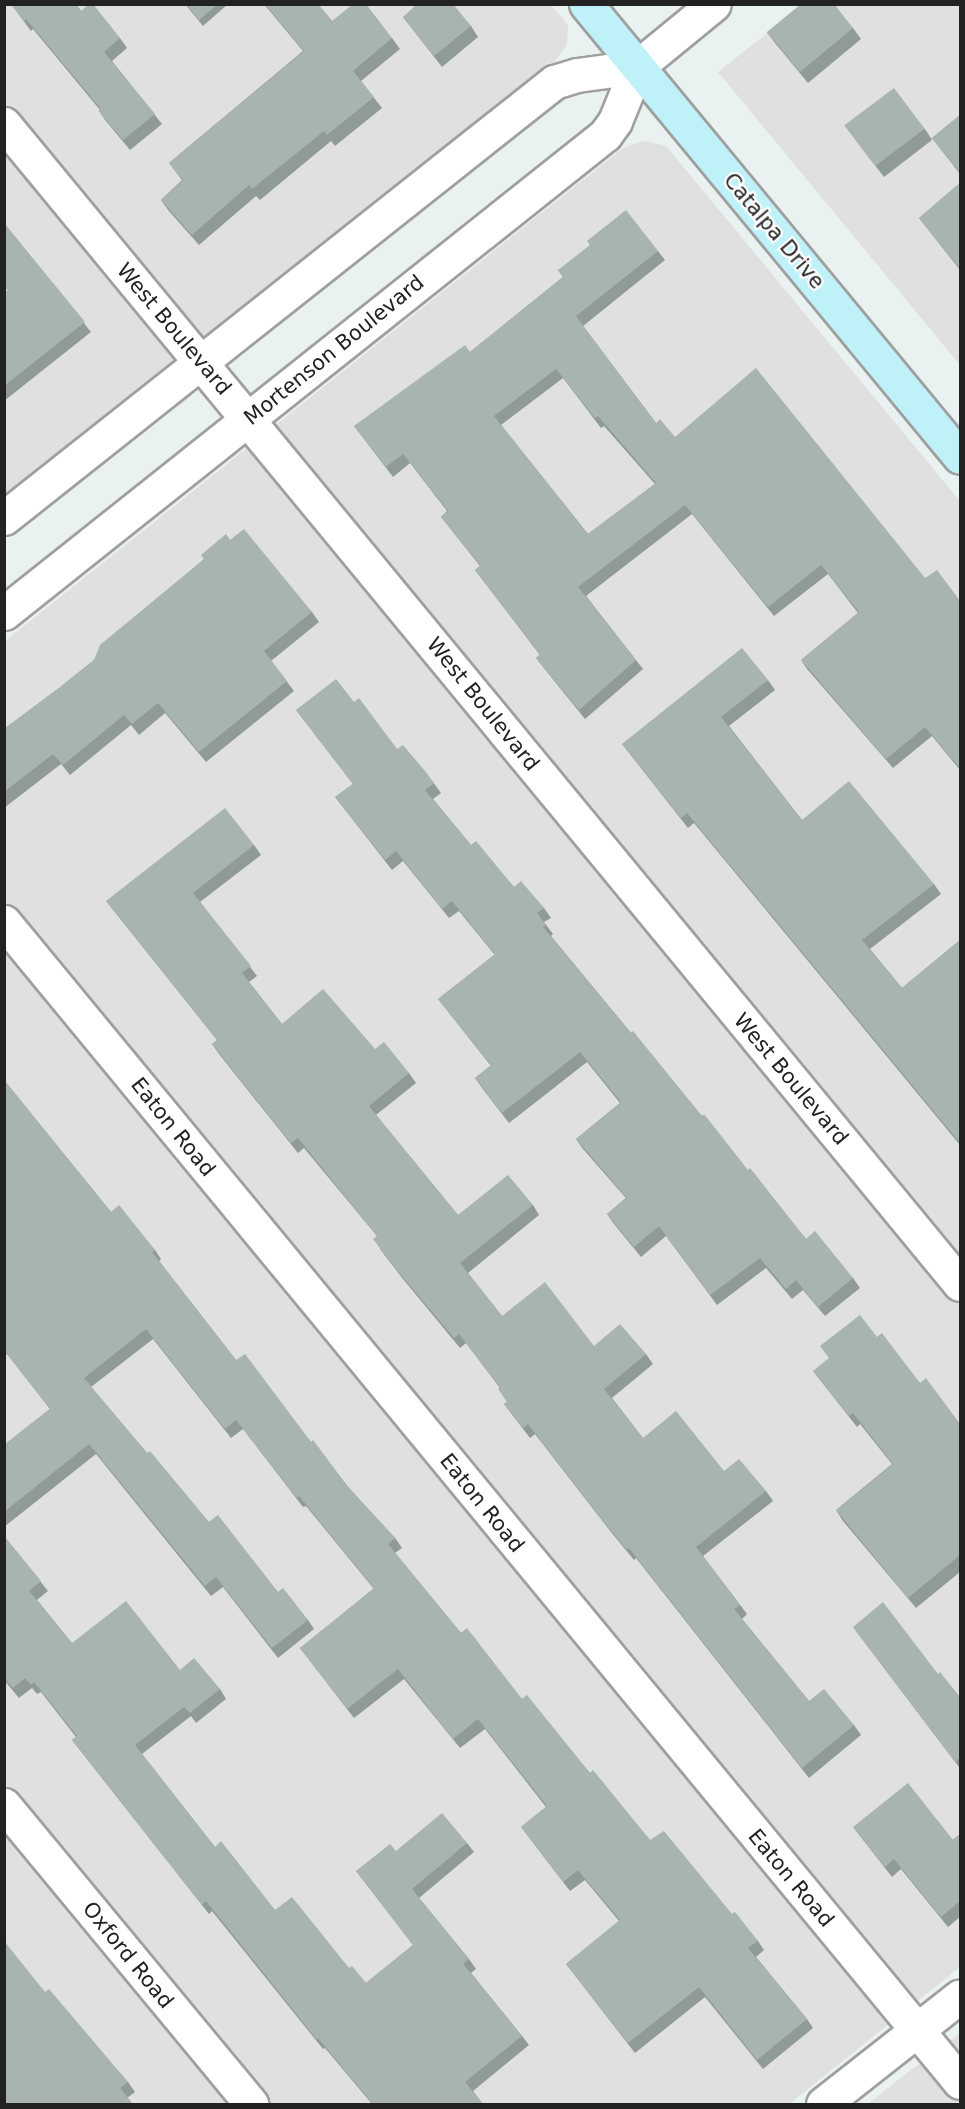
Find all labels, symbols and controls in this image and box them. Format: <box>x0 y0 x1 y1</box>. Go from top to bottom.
street label: Catalpa Drive <box>718 168 830 294</box>
street label: West Boulevard <box>111 258 237 400</box>
street label: Mortenson Boulevard <box>239 270 429 430</box>
street label: West Boulevard <box>421 632 545 776</box>
street label: West Boulevard <box>728 1008 854 1150</box>
street label: Eaton Road <box>125 1072 221 1182</box>
street label: Eaton Road <box>434 1448 530 1558</box>
street label: Eaton Road <box>743 1824 839 1932</box>
street label: Oxford Road <box>77 1896 179 2014</box>

